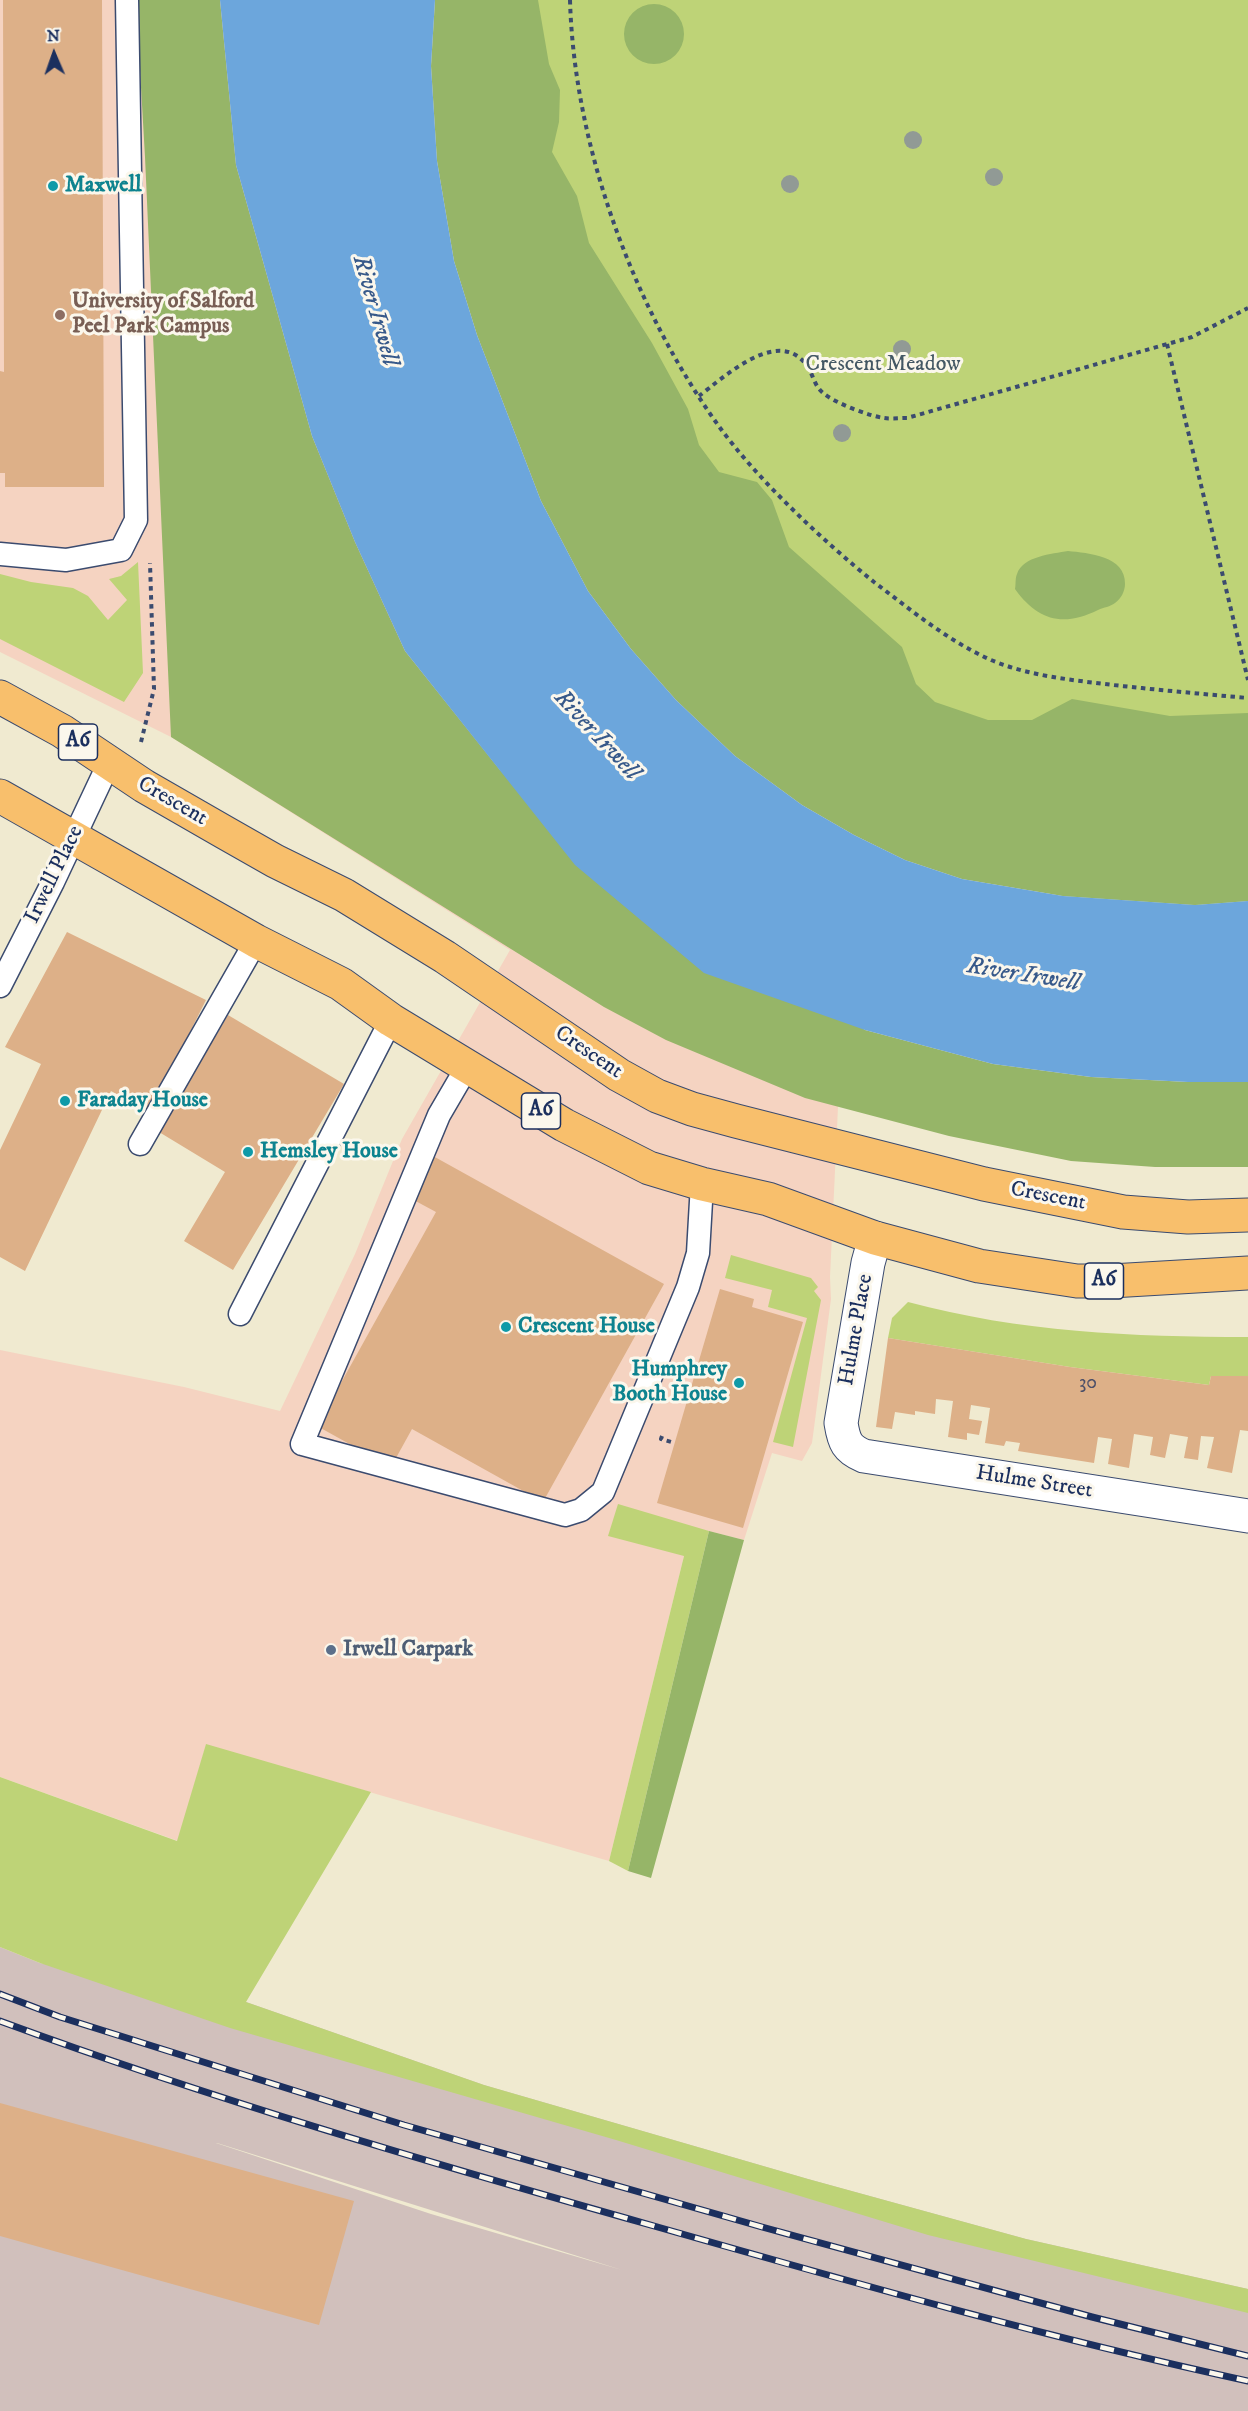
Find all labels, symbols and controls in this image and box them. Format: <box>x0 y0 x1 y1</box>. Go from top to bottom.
north arrow <box>24 24 84 84</box>
text: N <box>46 26 60 46</box>
place label: Maxwell <box>65 173 142 199</box>
marker: Maxwell <box>46 179 60 193</box>
water label: River Irwell <box>345 253 403 369</box>
place label: University of Salford Peel Park Campus <box>72 289 254 340</box>
marker: University of Salford Peel Park Campus <box>53 308 67 322</box>
park label: Crescent Meadow <box>806 352 960 378</box>
water label: River Irwell <box>547 685 645 787</box>
road number: A6 <box>58 724 98 760</box>
street label: Crescent <box>132 772 212 832</box>
street label: Irwell Place <box>20 822 90 928</box>
water label: River Irwell <box>965 953 1081 999</box>
street label: Crescent <box>549 1021 627 1085</box>
place label: Faraday House <box>77 1088 208 1114</box>
road number: A6 <box>522 1093 560 1129</box>
marker: Faraday House <box>58 1094 72 1108</box>
place label: Hemsley House <box>260 1139 398 1165</box>
marker: Hemsley House <box>241 1145 255 1159</box>
street label: Crescent <box>1008 1177 1088 1217</box>
road number: A6 <box>1084 1263 1124 1299</box>
street label: Hulme Place <box>834 1272 880 1388</box>
place label: Crescent House <box>518 1314 655 1340</box>
marker: Crescent House <box>499 1320 513 1334</box>
place label: Humphrey Booth House <box>612 1357 727 1408</box>
house number: 30 <box>1079 1372 1097 1396</box>
marker: Humphrey Booth House <box>732 1376 746 1390</box>
street label: Hulme Street <box>974 1461 1094 1505</box>
place label: Irwell Carpark <box>343 1637 473 1663</box>
marker: Irwell Carpark <box>324 1643 338 1657</box>

